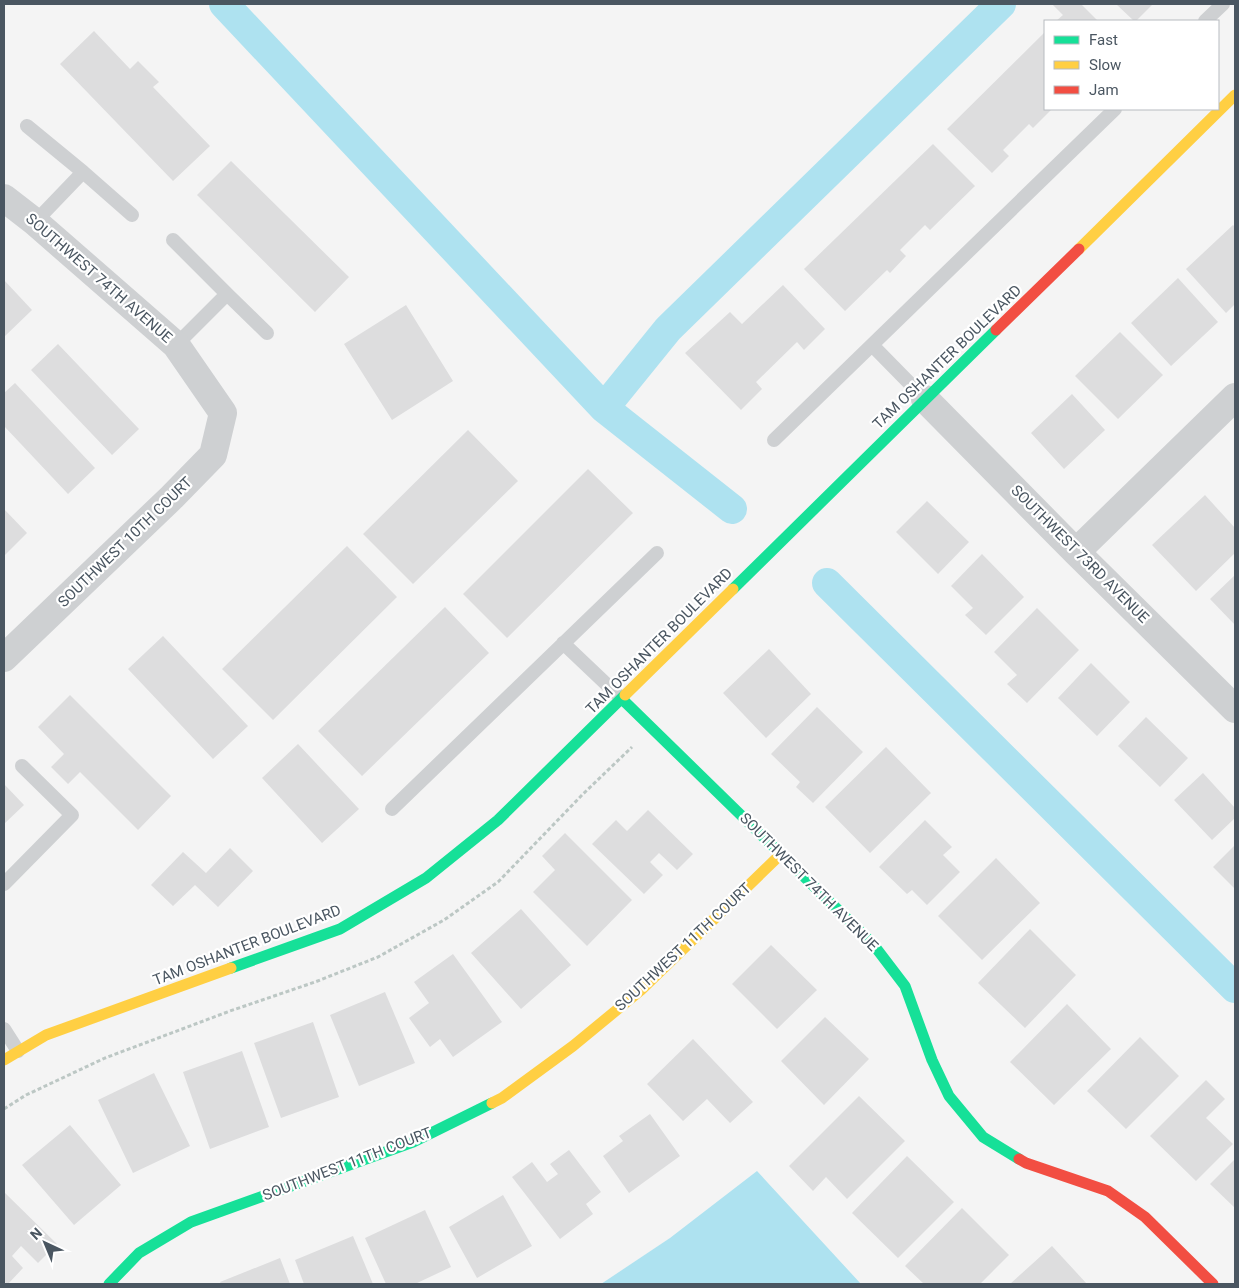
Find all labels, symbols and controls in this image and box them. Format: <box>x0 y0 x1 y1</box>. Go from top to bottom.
legend <box>1044 20 1219 110</box>
text: Fast <box>1089 31 1118 49</box>
text: Slow <box>1089 56 1121 74</box>
text: Jam <box>1089 81 1119 99</box>
street label: SOUTHWEST 74TH AVENUE <box>22 209 176 347</box>
street label: TAM OSHANTER BOULEVARD <box>869 281 1025 433</box>
street label: SOUTHWEST 10TH COURT <box>54 473 196 611</box>
street label: SOUTHWEST 73RD AVENUE <box>1007 481 1153 627</box>
street label: TAM OSHANTER BOULEVARD <box>582 564 736 718</box>
street label: SOUTHWEST 74TH AVENUE <box>736 809 882 955</box>
street label: SOUTHWEST 11TH COURT <box>611 879 755 1015</box>
street label: TAM OSHANTER BOULEVARD <box>151 901 343 989</box>
street label: SOUTHWEST 11TH COURT <box>260 1123 434 1205</box>
north arrow <box>20 1218 70 1268</box>
text: N <box>27 1224 45 1243</box>

